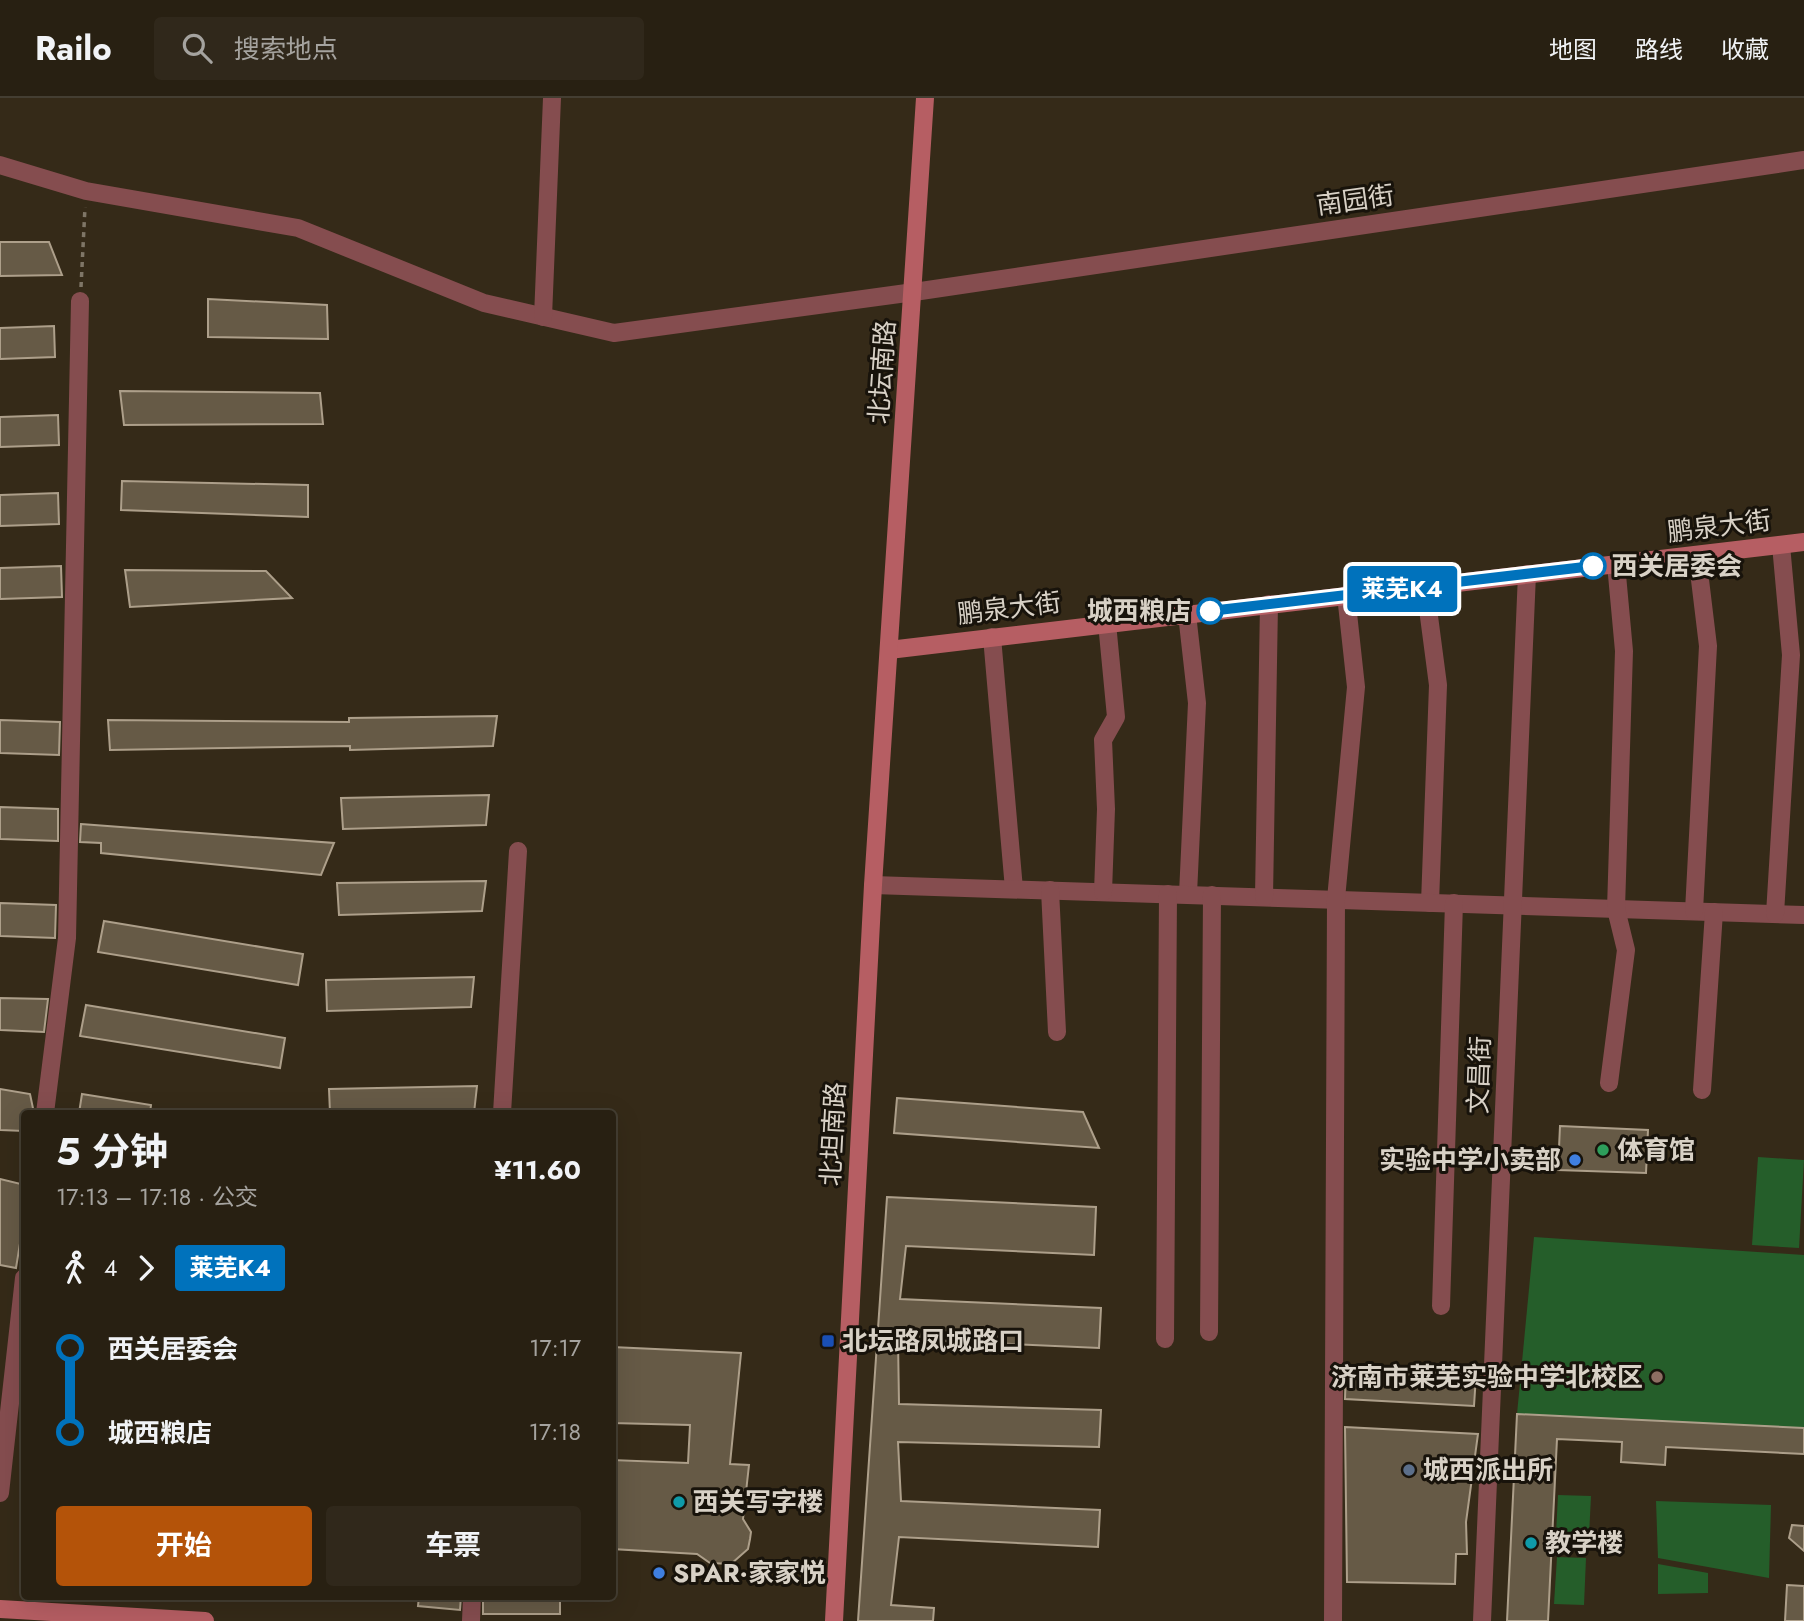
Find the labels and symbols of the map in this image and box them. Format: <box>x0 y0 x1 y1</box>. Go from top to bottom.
street label: 南园街 <box>1314 176 1396 224</box>
street label: 北坛南路 <box>859 319 905 425</box>
street label: 鹏泉大街 <box>1665 501 1773 551</box>
place label: 西关居委会 <box>1612 547 1742 585</box>
marker: 西关居委会 <box>1580 553 1606 579</box>
line badge: 莱芜K4 <box>1353 566 1451 612</box>
street label: 鹏泉大街 <box>955 583 1063 633</box>
place label: 城西粮店 <box>1087 592 1191 630</box>
marker: 城西粮店 <box>1197 598 1223 624</box>
street label: 文昌街 <box>1459 1035 1499 1115</box>
street label: 北坦南路 <box>811 1081 855 1187</box>
place label: 体育馆 <box>1617 1131 1695 1169</box>
place label: 实验中学小卖部 <box>1379 1141 1561 1179</box>
marker: 体育馆 <box>1595 1142 1611 1158</box>
marker: 实验中学小卖部 <box>1567 1152 1583 1168</box>
place label: 北坛路凤城路口 <box>842 1322 1024 1360</box>
marker: 北坛路凤城路口 <box>820 1333 836 1349</box>
place label: 济南市莱芜实验中学北校区 <box>1331 1358 1643 1396</box>
marker: 济南市莱芜实验中学北校区 <box>1649 1369 1665 1385</box>
place label: 城西派出所 <box>1423 1451 1553 1489</box>
marker: 城西派出所 <box>1401 1462 1417 1478</box>
place label: 西关写字楼 <box>693 1483 823 1521</box>
marker: 西关写字楼 <box>671 1494 687 1510</box>
place label: 教学楼 <box>1545 1524 1623 1562</box>
marker: 教学楼 <box>1523 1535 1539 1551</box>
place label: SPAR·家家悦 <box>673 1554 826 1592</box>
marker: SPAR·家家悦 <box>651 1565 667 1581</box>

